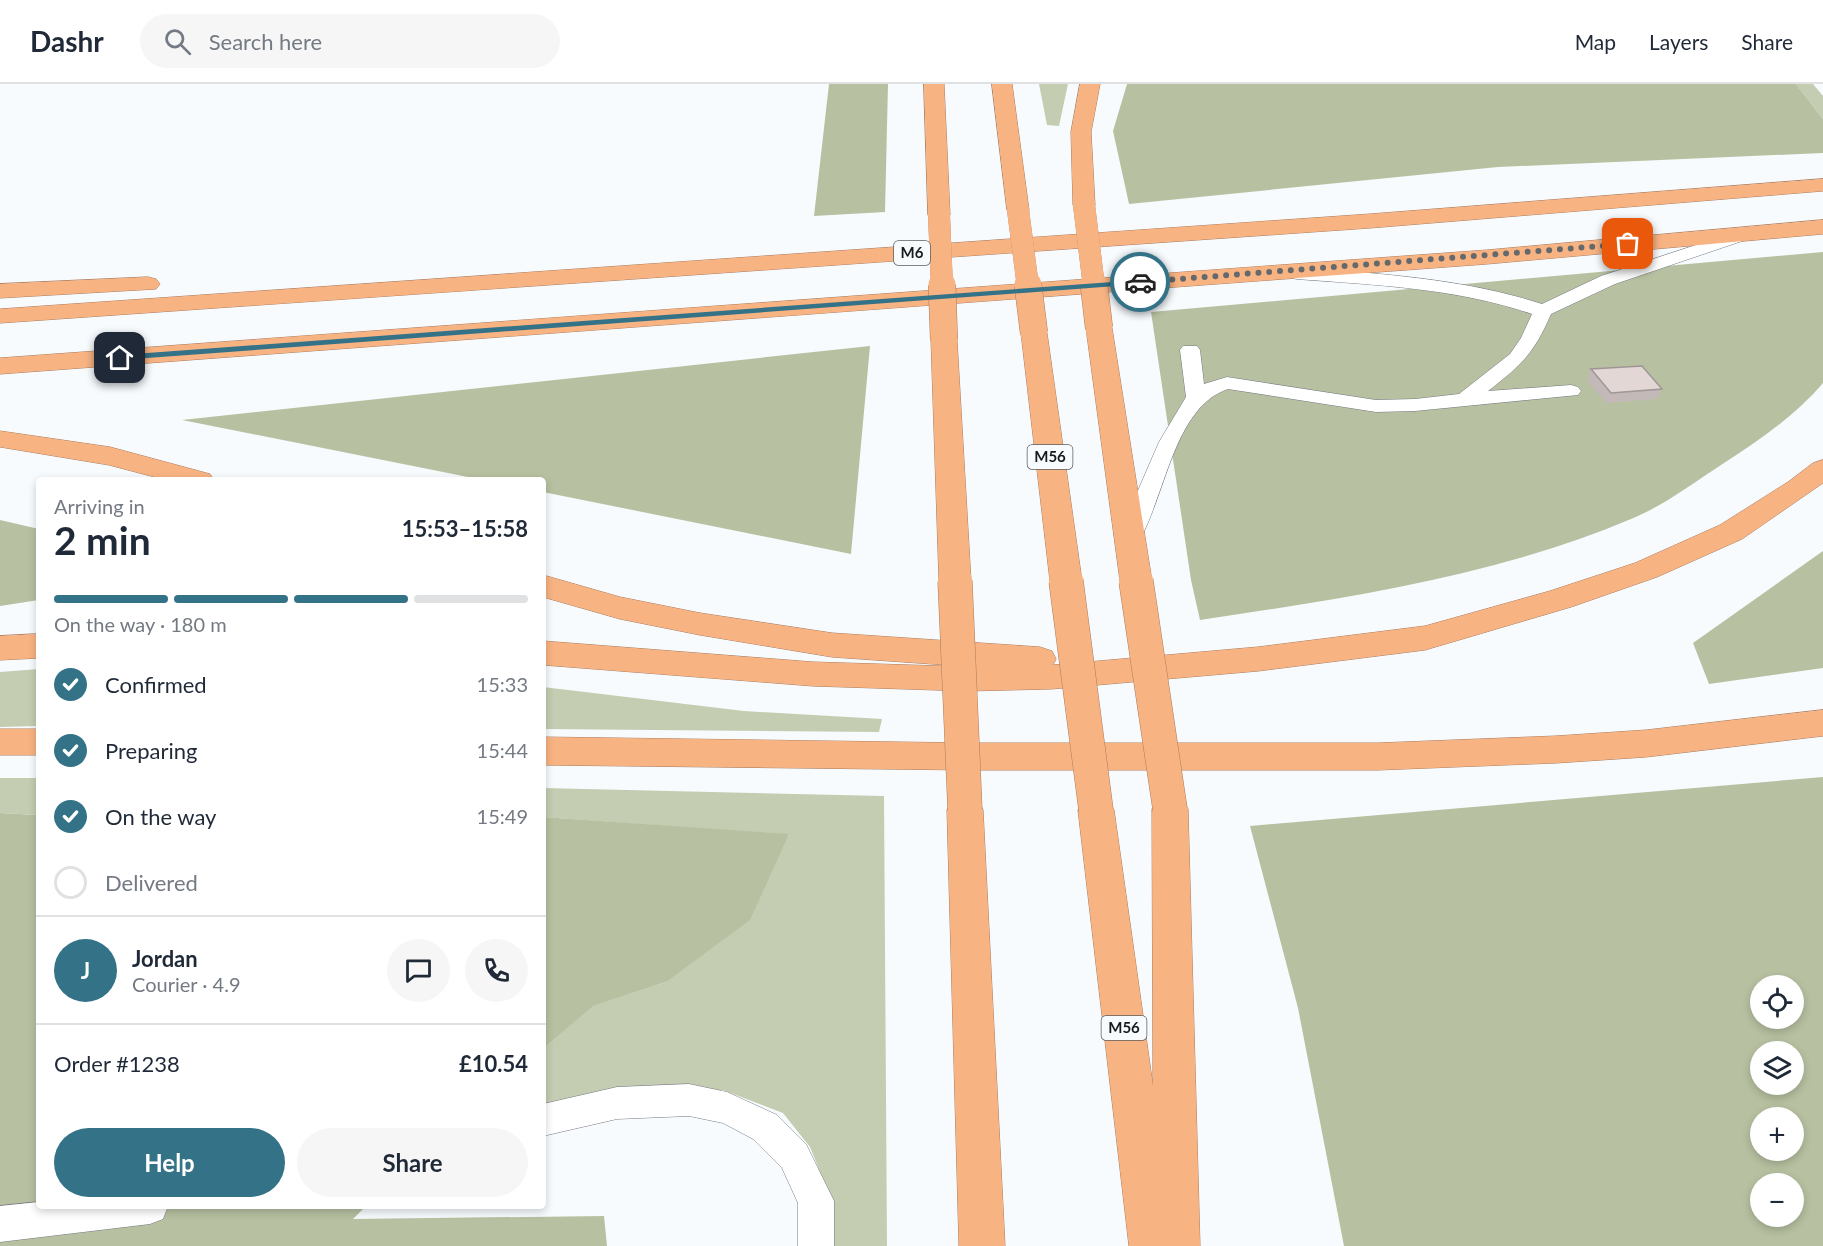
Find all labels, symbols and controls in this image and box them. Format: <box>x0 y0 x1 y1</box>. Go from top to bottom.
search box <box>140 14 560 68</box>
text: Dashr <box>30 24 104 58</box>
icon: search <box>161 25 194 58</box>
text: Search here <box>209 28 322 55</box>
text: Map <box>1575 29 1616 54</box>
text: Layers <box>1649 29 1708 54</box>
text: Share <box>1741 29 1793 54</box>
pin <box>1602 218 1653 269</box>
icon: bag <box>1611 227 1644 260</box>
road number: M6 <box>894 241 930 265</box>
courier <box>1110 252 1170 312</box>
icon: car <box>1124 266 1157 299</box>
pin <box>94 332 145 383</box>
icon: home <box>103 341 136 374</box>
road number: M56 <box>1028 445 1072 469</box>
text: Arriving in <box>54 494 145 518</box>
text: 15:53–15:58 <box>402 515 528 542</box>
text: 2 min <box>54 517 151 563</box>
text: On the way · 180 m <box>54 612 227 636</box>
icon: check <box>54 668 87 701</box>
text: Confirmed <box>105 671 207 698</box>
text: 15:33 <box>477 672 528 696</box>
icon: check <box>54 734 87 767</box>
text: Preparing <box>105 737 197 764</box>
text: 15:44 <box>477 738 528 762</box>
icon: check <box>54 800 87 833</box>
text: On the way <box>105 803 216 830</box>
text: 15:49 <box>477 804 528 828</box>
text: Delivered <box>105 869 198 896</box>
button: chat <box>387 939 450 1002</box>
button: phone <box>465 939 528 1002</box>
text: Jordan <box>132 945 198 972</box>
text: J <box>81 957 90 984</box>
text: Courier · 4.9 <box>132 972 241 996</box>
map controls <box>1750 975 1804 1227</box>
button: locate <box>1750 975 1804 1029</box>
road number: M56 <box>1102 1016 1146 1040</box>
button: layers <box>1750 1041 1804 1095</box>
text: Order #1238 <box>54 1050 180 1077</box>
text: £10.54 <box>459 1050 528 1077</box>
button: + <box>1750 1107 1804 1161</box>
button: Help <box>54 1128 285 1197</box>
button: Share <box>297 1128 528 1197</box>
button: − <box>1750 1173 1804 1227</box>

